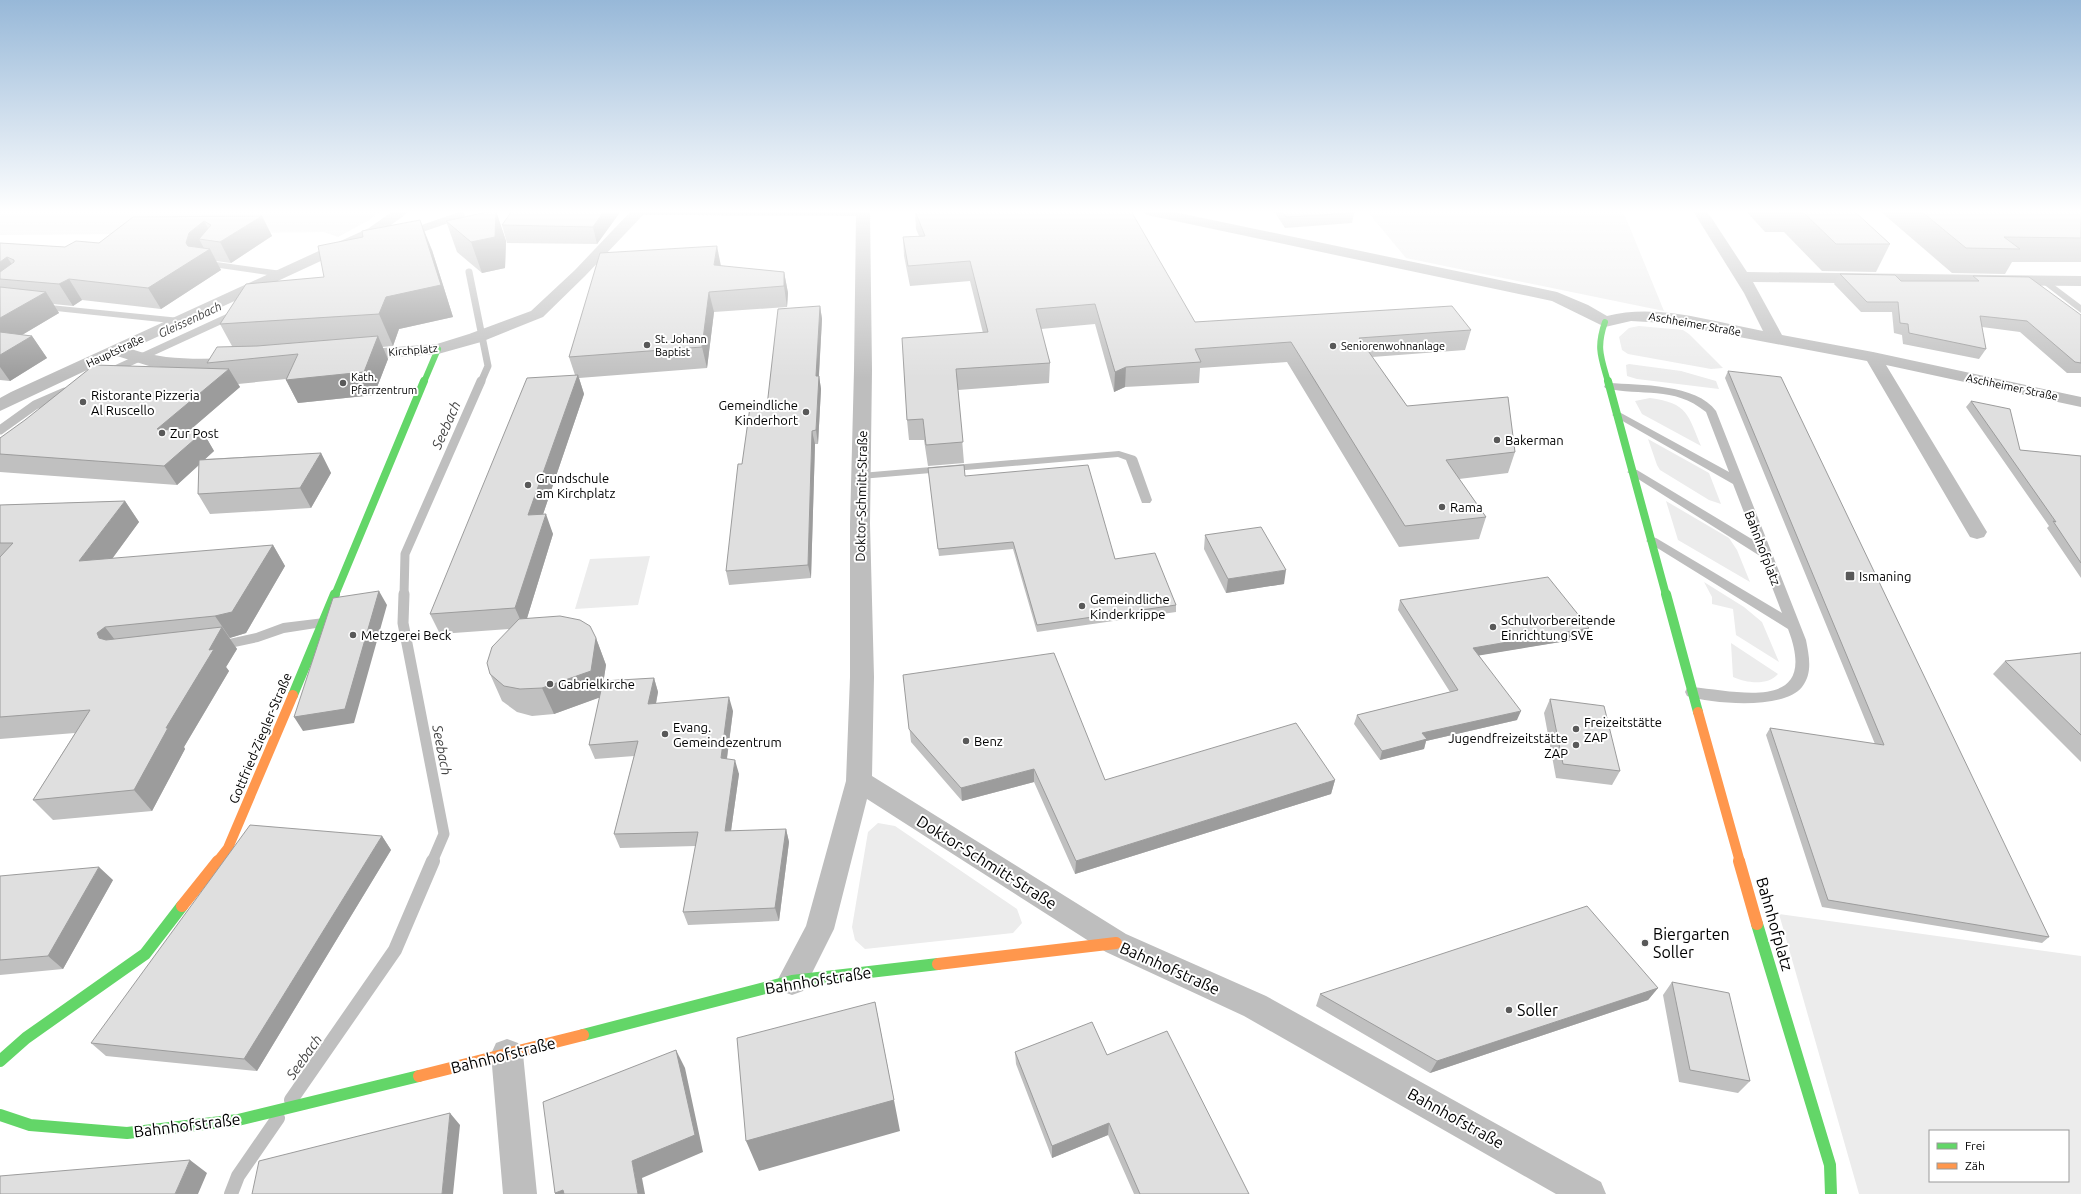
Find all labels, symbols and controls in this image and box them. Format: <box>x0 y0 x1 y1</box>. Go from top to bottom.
water label: Gleissenbach <box>156 299 223 340</box>
street label: Aschheimer Straße <box>1648 310 1742 338</box>
street label: Hauptstraße <box>84 332 146 370</box>
place label: St. Johann Baptist <box>655 333 707 358</box>
marker: St. Johann Baptist <box>642 340 652 350</box>
place label: Seniorenwohnanlage <box>1341 340 1445 352</box>
marker: Seniorenwohnanlage <box>1328 341 1338 351</box>
street label: Kirchplatz <box>388 342 438 358</box>
place label: Kath. Pfarrzentrum <box>351 371 417 396</box>
street label: Aschheimer Straße <box>1965 371 2059 403</box>
marker: Kath. Pfarrzentrum <box>338 378 348 388</box>
place label: Ristorante Pizzeria Al Ruscello <box>91 388 200 417</box>
marker: Ristorante Pizzeria Al Ruscello <box>78 397 88 407</box>
place label: Gemeindliche Kinderhort <box>718 398 798 427</box>
water label: Seebach <box>428 399 464 452</box>
marker: Gemeindliche Kinderhort <box>801 407 811 417</box>
place label: Zur Post <box>170 426 219 440</box>
marker: Zur Post <box>157 428 167 438</box>
street label: Doktor-Schmitt-Straße <box>853 430 869 562</box>
place label: Bakerman <box>1505 433 1564 447</box>
marker: Bakerman <box>1492 435 1502 445</box>
place label: Grundschule am Kirchplatz <box>536 471 615 500</box>
marker: Grundschule am Kirchplatz <box>523 480 533 490</box>
place label: Rama <box>1450 500 1483 514</box>
marker: Rama <box>1437 502 1447 512</box>
street label: Bahnhofplatz <box>1742 509 1784 587</box>
place label: Ismaning <box>1859 569 1911 583</box>
marker: Ismaning <box>1844 570 1856 582</box>
place label: Gemeindliche Kinderkrippe <box>1090 592 1170 621</box>
marker: Gemeindliche Kinderkrippe <box>1077 601 1087 611</box>
place label: Schulvorbereitende Einrichtung SVE <box>1501 613 1615 642</box>
marker: Schulvorbereitende Einrichtung SVE <box>1488 622 1498 632</box>
place label: Metzgerei Beck <box>361 628 452 642</box>
marker: Metzgerei Beck <box>348 630 358 640</box>
street label: Gottfried-Ziegler-Straße <box>226 670 294 806</box>
place label: Gabrielkirche <box>558 677 635 691</box>
marker: Gabrielkirche <box>545 679 555 689</box>
place label: Freizeitstätte ZAP <box>1584 715 1662 744</box>
place label: Evang. Gemeindezentrum <box>673 720 782 749</box>
water label: Seebach <box>429 723 455 776</box>
marker: Freizeitstätte ZAP <box>1571 724 1581 734</box>
marker: Evang. Gemeindezentrum <box>660 729 670 739</box>
place label: Jugendfreizeitstätte ZAP <box>1448 731 1568 760</box>
place label: Benz <box>974 734 1003 748</box>
marker: Benz <box>961 736 971 746</box>
marker: Jugendfreizeitstätte ZAP <box>1571 740 1581 750</box>
street label: Doktor-Schmitt-Straße <box>914 812 1060 912</box>
street label: Bahnhofplatz <box>1753 875 1797 973</box>
place label: Biergarten Soller <box>1653 925 1730 961</box>
street label: Bahnhofstraße <box>1117 938 1223 998</box>
marker: Biergarten Soller <box>1640 938 1650 948</box>
street label: Bahnhofstraße <box>764 963 872 997</box>
place label: Soller <box>1517 1001 1558 1019</box>
marker: Soller <box>1504 1005 1514 1015</box>
water label: Seebach <box>282 1032 325 1083</box>
street label: Bahnhofstraße <box>449 1033 557 1077</box>
street label: Bahnhofstraße <box>1405 1084 1507 1152</box>
street label: Bahnhofstraße <box>133 1110 241 1140</box>
legend <box>1929 1130 2069 1182</box>
text: Frei <box>1965 1139 1985 1152</box>
text: Zäh <box>1965 1159 1985 1172</box>

